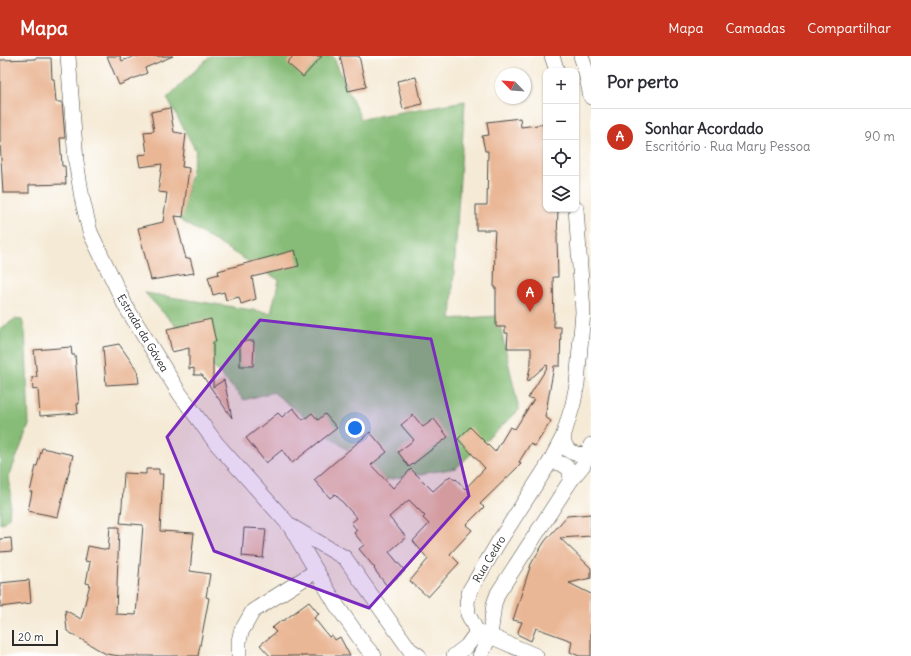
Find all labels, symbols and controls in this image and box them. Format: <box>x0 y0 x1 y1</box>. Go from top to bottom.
text: Mapa <box>20 16 68 40</box>
text: Mapa <box>668 19 703 37</box>
text: Camadas <box>725 19 785 37</box>
text: Compartilhar <box>807 19 891 37</box>
north arrow <box>495 68 531 104</box>
map controls <box>543 68 579 212</box>
button: + <box>543 68 579 104</box>
text: Por perto <box>607 71 678 93</box>
button: − <box>543 104 579 140</box>
text: Sonhar Acordado <box>645 119 763 138</box>
text: A <box>616 128 624 145</box>
text: 90 m <box>864 128 895 145</box>
text: Escritório · Rua Mary Pessoa <box>645 138 810 155</box>
button: locate <box>543 140 579 176</box>
button: layers <box>543 176 579 212</box>
pin: A <box>517 279 543 312</box>
street label: Estrada da Gávea <box>114 292 172 374</box>
your location <box>345 418 365 438</box>
street label: Rua Cedro <box>470 533 508 585</box>
scale bar <box>12 628 58 647</box>
text: 20 m <box>18 630 44 644</box>

